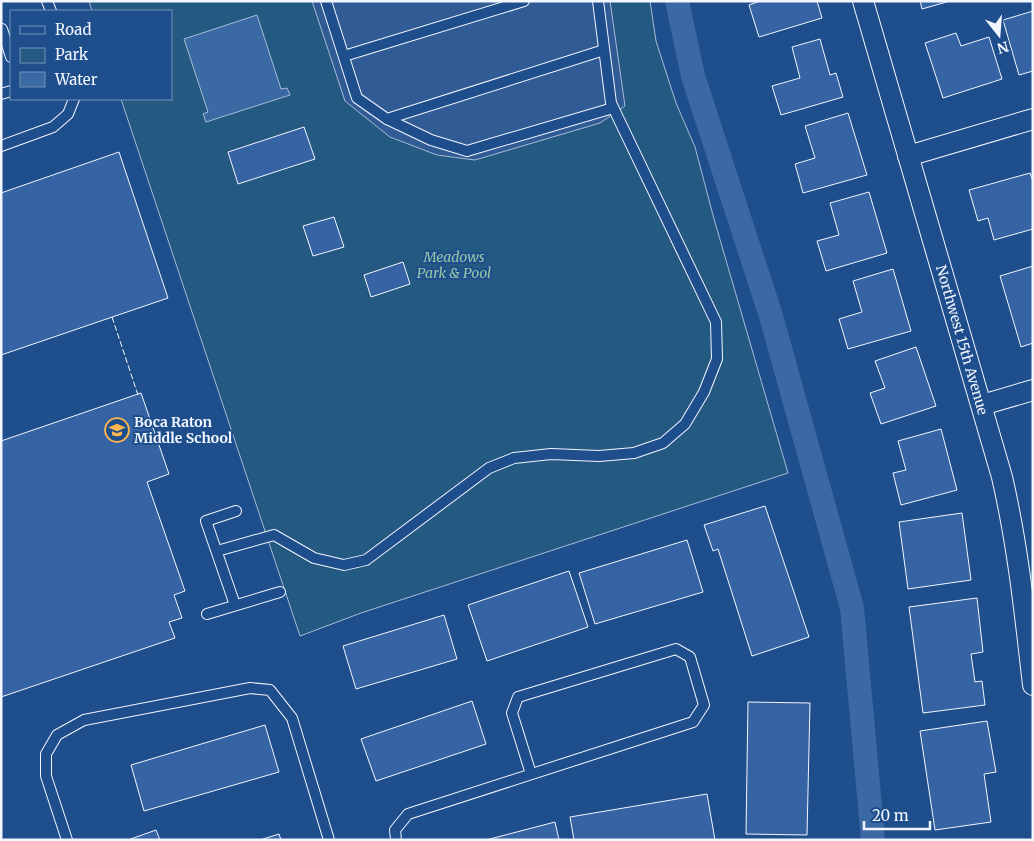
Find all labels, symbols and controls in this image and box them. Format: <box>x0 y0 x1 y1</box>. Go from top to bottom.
legend <box>10 10 172 100</box>
north arrow <box>974 10 1024 60</box>
text: Road <box>55 20 91 39</box>
text: N <box>995 37 1011 58</box>
text: Park <box>55 45 89 64</box>
text: Water <box>54 70 98 89</box>
park label: Meadows Park & Pool <box>417 248 491 282</box>
street label: Northwest 15th Avenue <box>932 263 992 417</box>
place label: Boca Raton Middle School <box>134 413 233 447</box>
school or university icon: Boca Raton Middle School <box>104 417 130 443</box>
scale bar <box>864 798 930 830</box>
text: 20 m <box>872 806 909 825</box>

